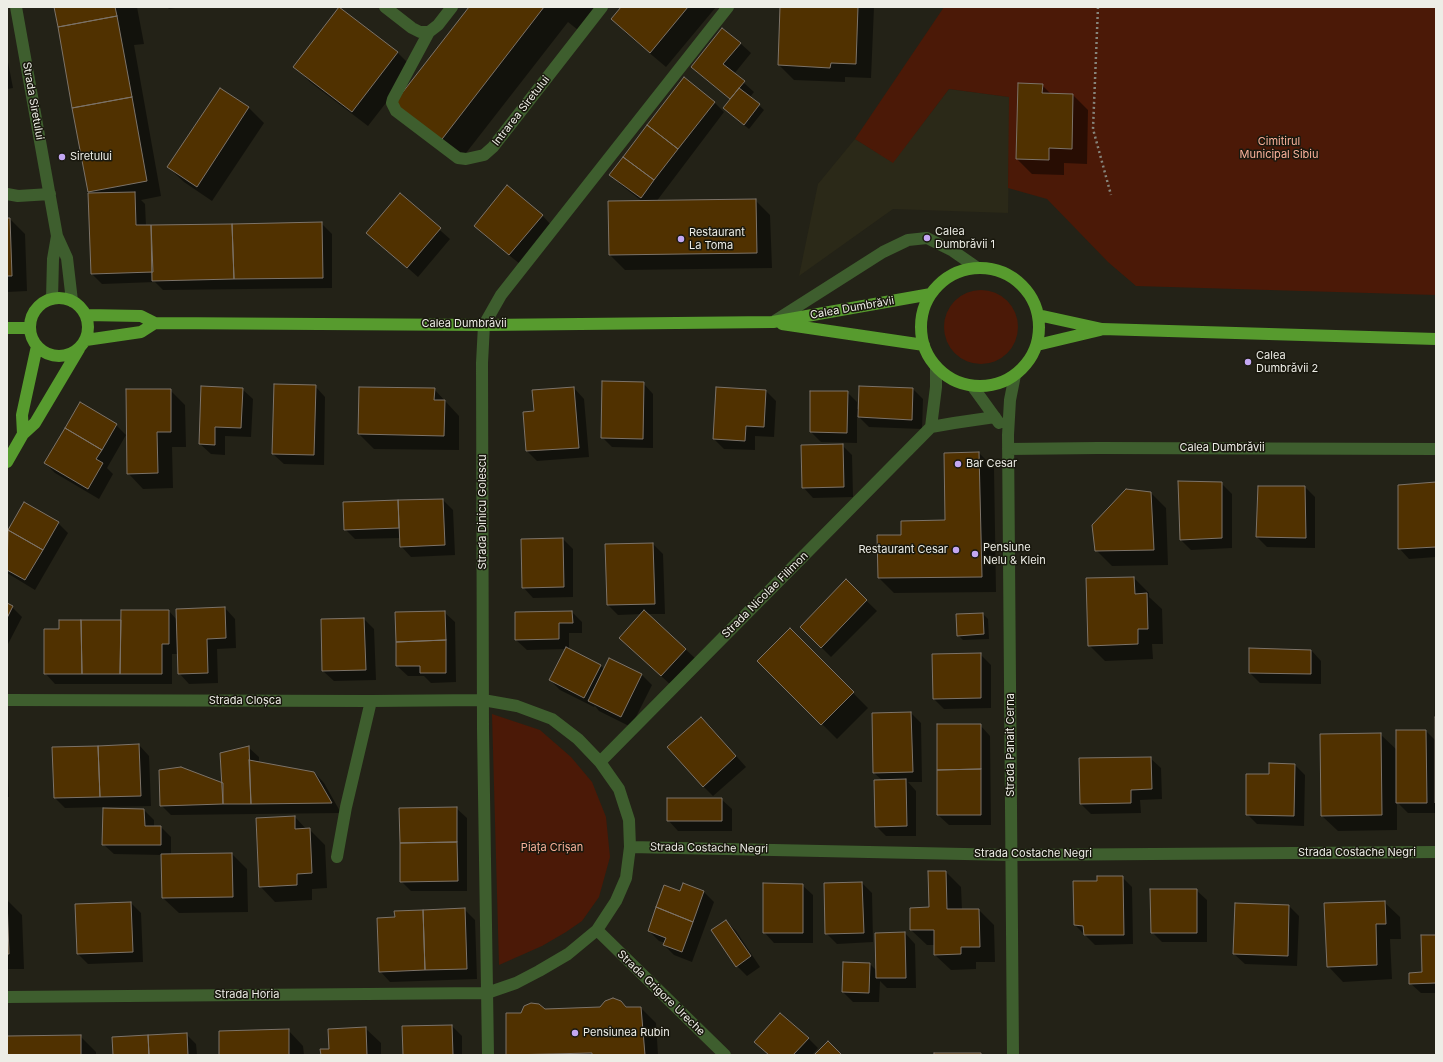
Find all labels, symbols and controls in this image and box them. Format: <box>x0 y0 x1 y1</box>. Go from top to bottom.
street label: Strada Siretului <box>20 61 46 141</box>
street label: Intrarea Siretului <box>490 73 552 149</box>
park label: Cimitirul Municipal Sibiu <box>1240 135 1318 161</box>
place label: Siretului <box>70 150 112 164</box>
marker: Siretului <box>57 152 67 162</box>
place label: Calea Dumbrăvii 1 <box>935 225 995 251</box>
place label: Restaurant La Toma <box>689 226 745 252</box>
marker: Calea Dumbrăvii 1 <box>922 233 932 243</box>
marker: Restaurant La Toma <box>676 234 686 244</box>
street label: Calea Dumbrăvii <box>809 294 895 322</box>
street label: Calea Dumbrăvii <box>421 317 507 331</box>
place label: Calea Dumbrăvii 2 <box>1256 349 1318 375</box>
marker: Calea Dumbrăvii 2 <box>1243 357 1253 367</box>
street label: Calea Dumbrăvii <box>1179 441 1265 455</box>
street label: Strada Dinicu Golescu <box>476 454 490 570</box>
place label: Bar Cesar <box>966 457 1017 471</box>
marker: Bar Cesar <box>953 459 963 469</box>
place label: Pensiune Nelu & Klein <box>983 541 1046 567</box>
place label: Restaurant Cesar <box>858 543 948 557</box>
marker: Restaurant Cesar <box>951 545 961 555</box>
street label: Strada Nicolae Filimon <box>719 549 811 641</box>
marker: Pensiune Nelu & Klein <box>970 549 980 559</box>
street label: Strada Panait Cerna <box>1004 693 1018 797</box>
street label: Strada Cloșca <box>209 694 281 708</box>
street label: Strada Costache Negri <box>650 840 768 856</box>
park label: Piața Crișan <box>521 841 583 855</box>
street label: Strada Costache Negri <box>1298 846 1416 860</box>
street label: Strada Costache Negri <box>974 847 1092 861</box>
street label: Strada Grigore Ureche <box>614 948 708 1038</box>
street label: Strada Horia <box>215 988 279 1002</box>
place label: Pensiunea Rubin <box>583 1026 670 1040</box>
marker: Pensiunea Rubin <box>570 1028 580 1038</box>

